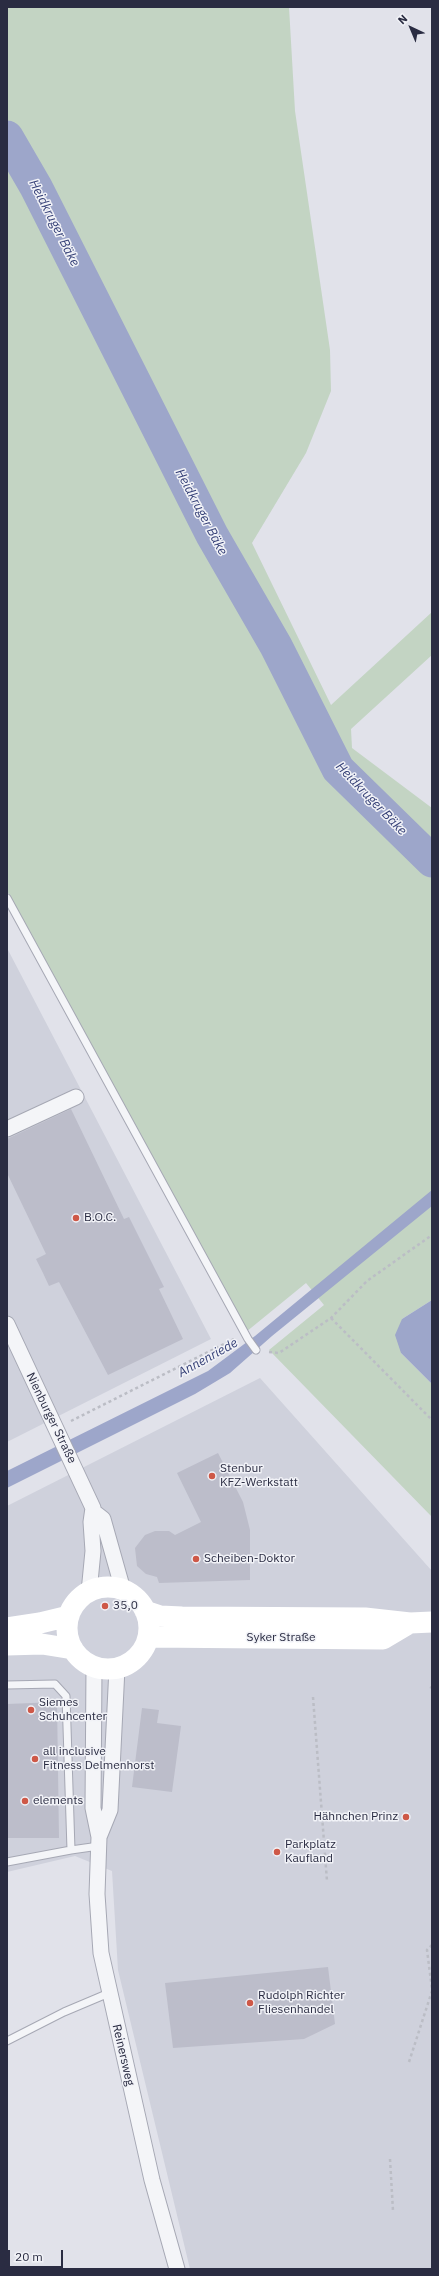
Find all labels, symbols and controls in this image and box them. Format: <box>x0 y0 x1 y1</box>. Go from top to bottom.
north arrow <box>391 8 431 48</box>
text: N <box>395 12 410 27</box>
water label: Heidkruger Bäke <box>25 177 83 269</box>
water label: Heidkruger Bäke <box>172 466 230 558</box>
water label: Heidkruger Bäke <box>332 759 410 839</box>
place label: B.O.C. <box>84 1211 116 1225</box>
marker: B.O.C. <box>71 1213 81 1223</box>
water label: Annenriede <box>175 1335 241 1381</box>
street label: Nienburger Straße <box>23 1370 79 1466</box>
place label: Stenbur KFZ-Werkstatt <box>220 1462 298 1490</box>
marker: Stenbur KFZ-Werkstatt <box>207 1471 217 1481</box>
place label: Scheiben-Doktor <box>204 1552 295 1566</box>
marker: Scheiben-Doktor <box>191 1554 201 1564</box>
place label: 35,0 <box>113 1599 138 1613</box>
marker: 35,0 <box>100 1601 110 1611</box>
street label: Syker Straße <box>246 1631 316 1645</box>
place label: Siemes Schuhcenter <box>39 1696 107 1724</box>
marker: Siemes Schuhcenter <box>26 1705 36 1715</box>
place label: all inclusive Fitness Delmenhorst <box>43 1745 154 1773</box>
marker: all inclusive Fitness Delmenhorst <box>30 1754 40 1764</box>
place label: elements <box>33 1794 83 1808</box>
marker: elements <box>20 1796 30 1806</box>
place label: Hähnchen Prinz <box>313 1810 398 1824</box>
marker: Hähnchen Prinz <box>401 1812 411 1822</box>
place label: Parkplatz Kaufland <box>285 1838 336 1866</box>
marker: Parkplatz Kaufland <box>272 1847 282 1857</box>
place label: Rudolph Richter Fliesenhandel <box>258 1989 345 2017</box>
marker: Rudolph Richter Fliesenhandel <box>245 1998 255 2008</box>
street label: Reinersweg <box>109 2023 137 2087</box>
scale bar <box>10 2242 65 2268</box>
text: 20 m <box>15 2249 43 2264</box>

